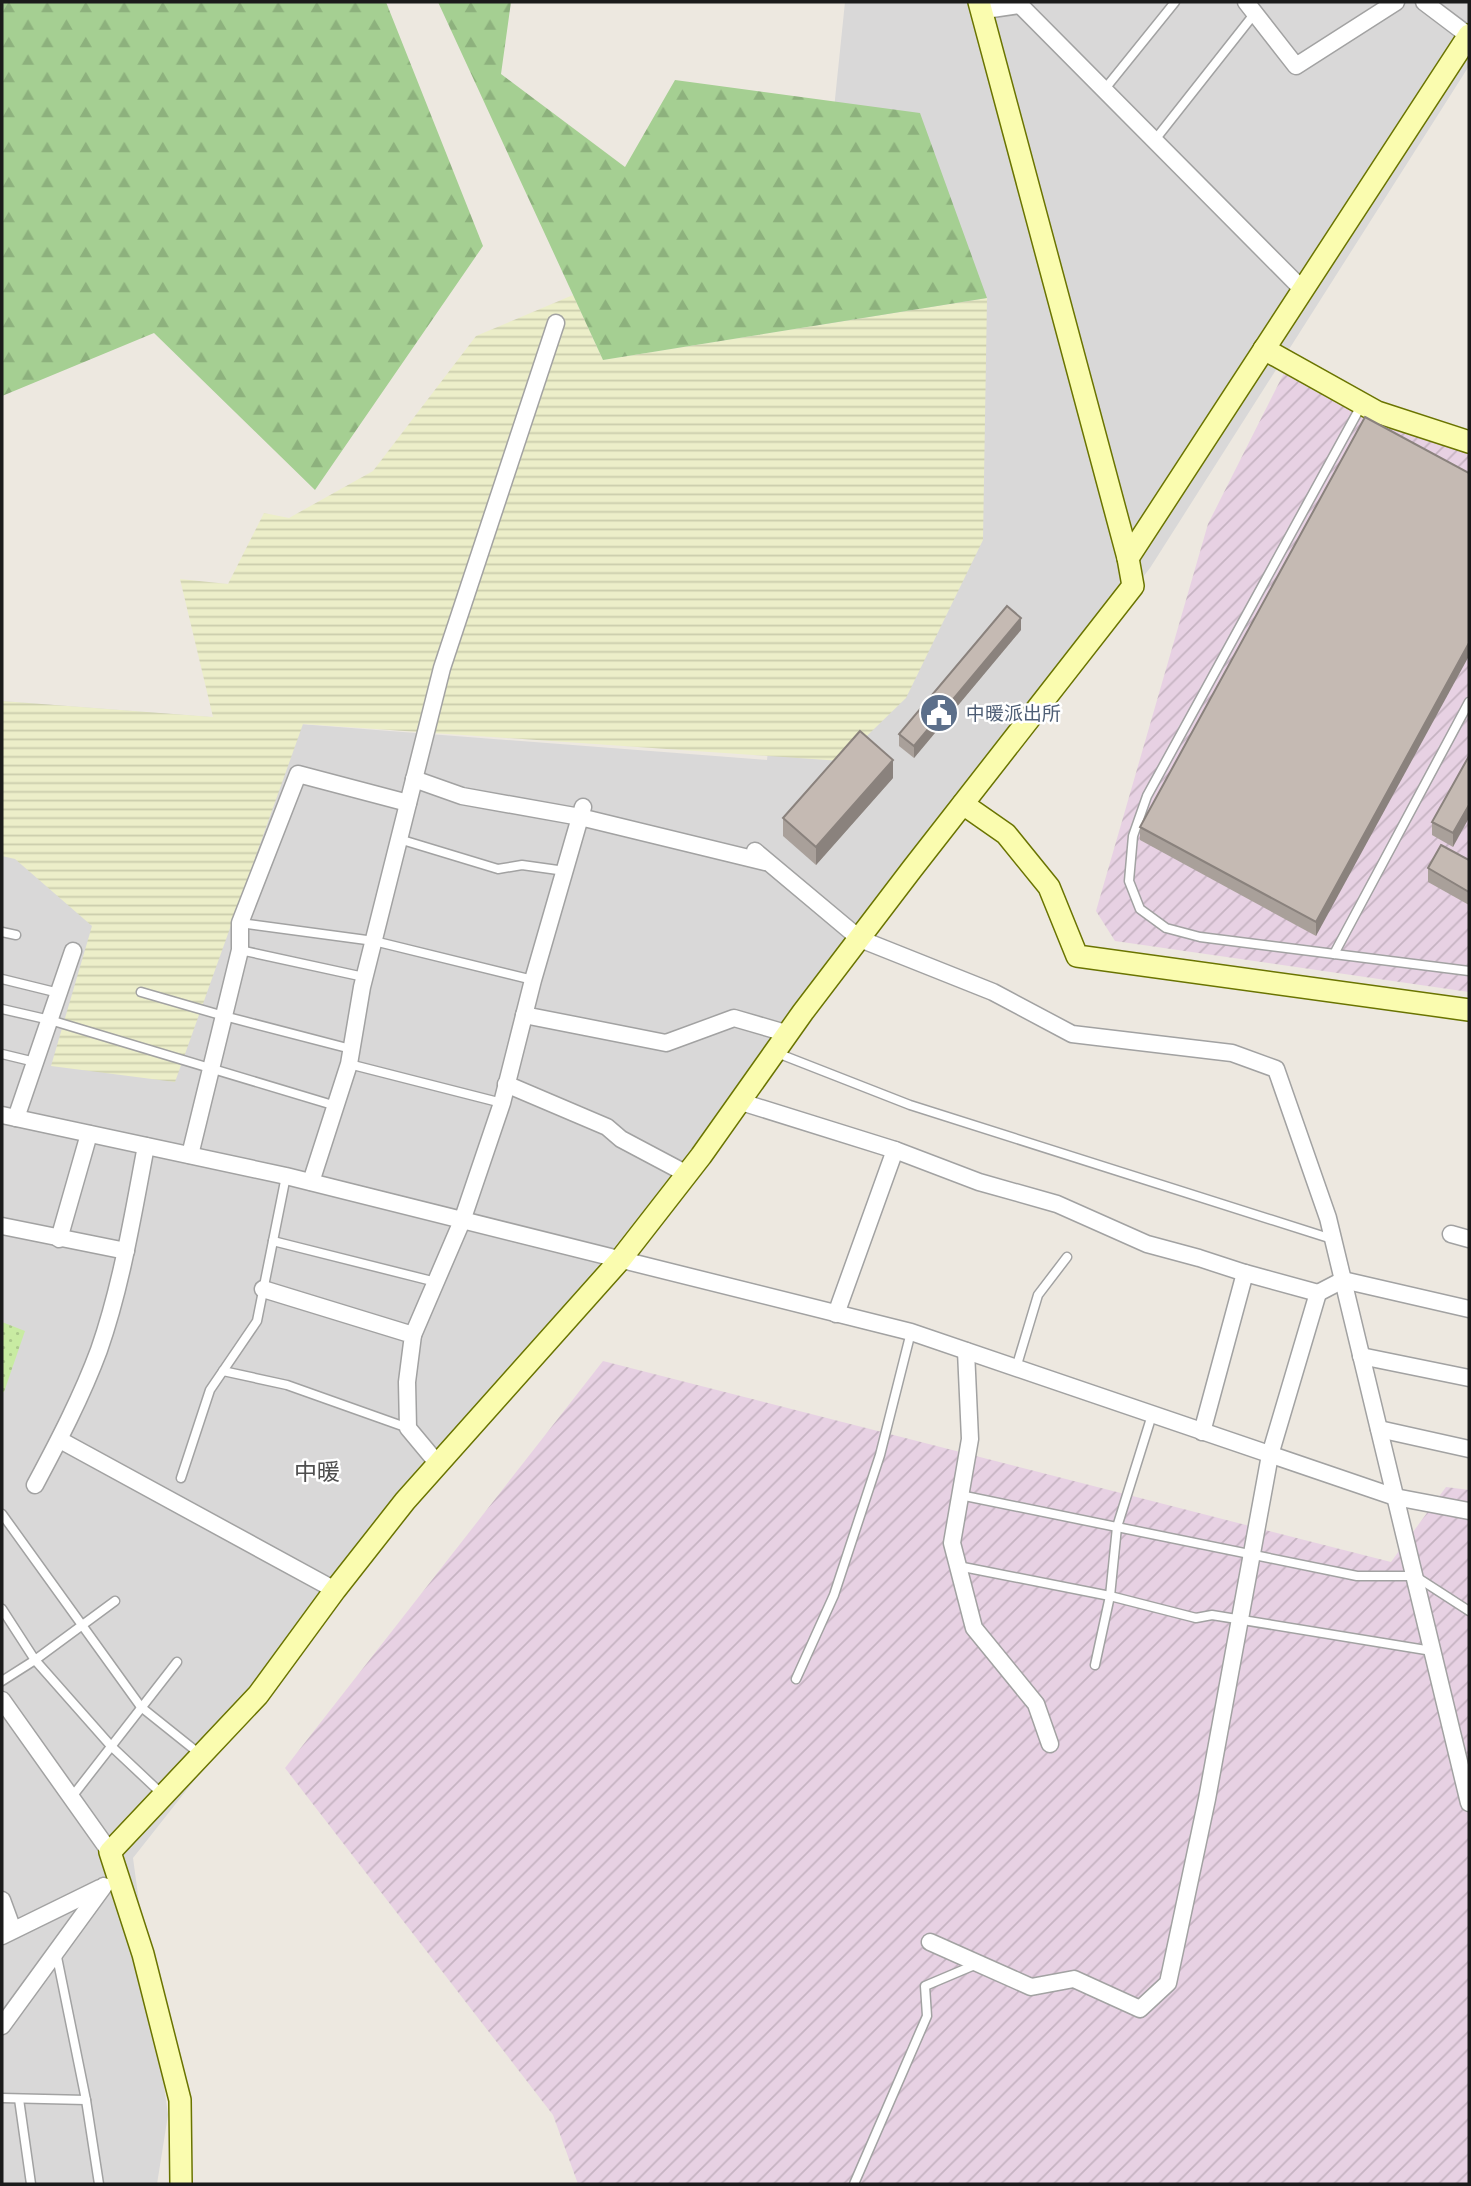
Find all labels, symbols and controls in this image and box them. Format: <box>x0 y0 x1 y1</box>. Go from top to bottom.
public building icon: 中暖派出所 <box>918 692 960 734</box>
place label: 中暖派出所 <box>966 702 1061 725</box>
district label: 中暖 <box>294 1458 340 1486</box>

